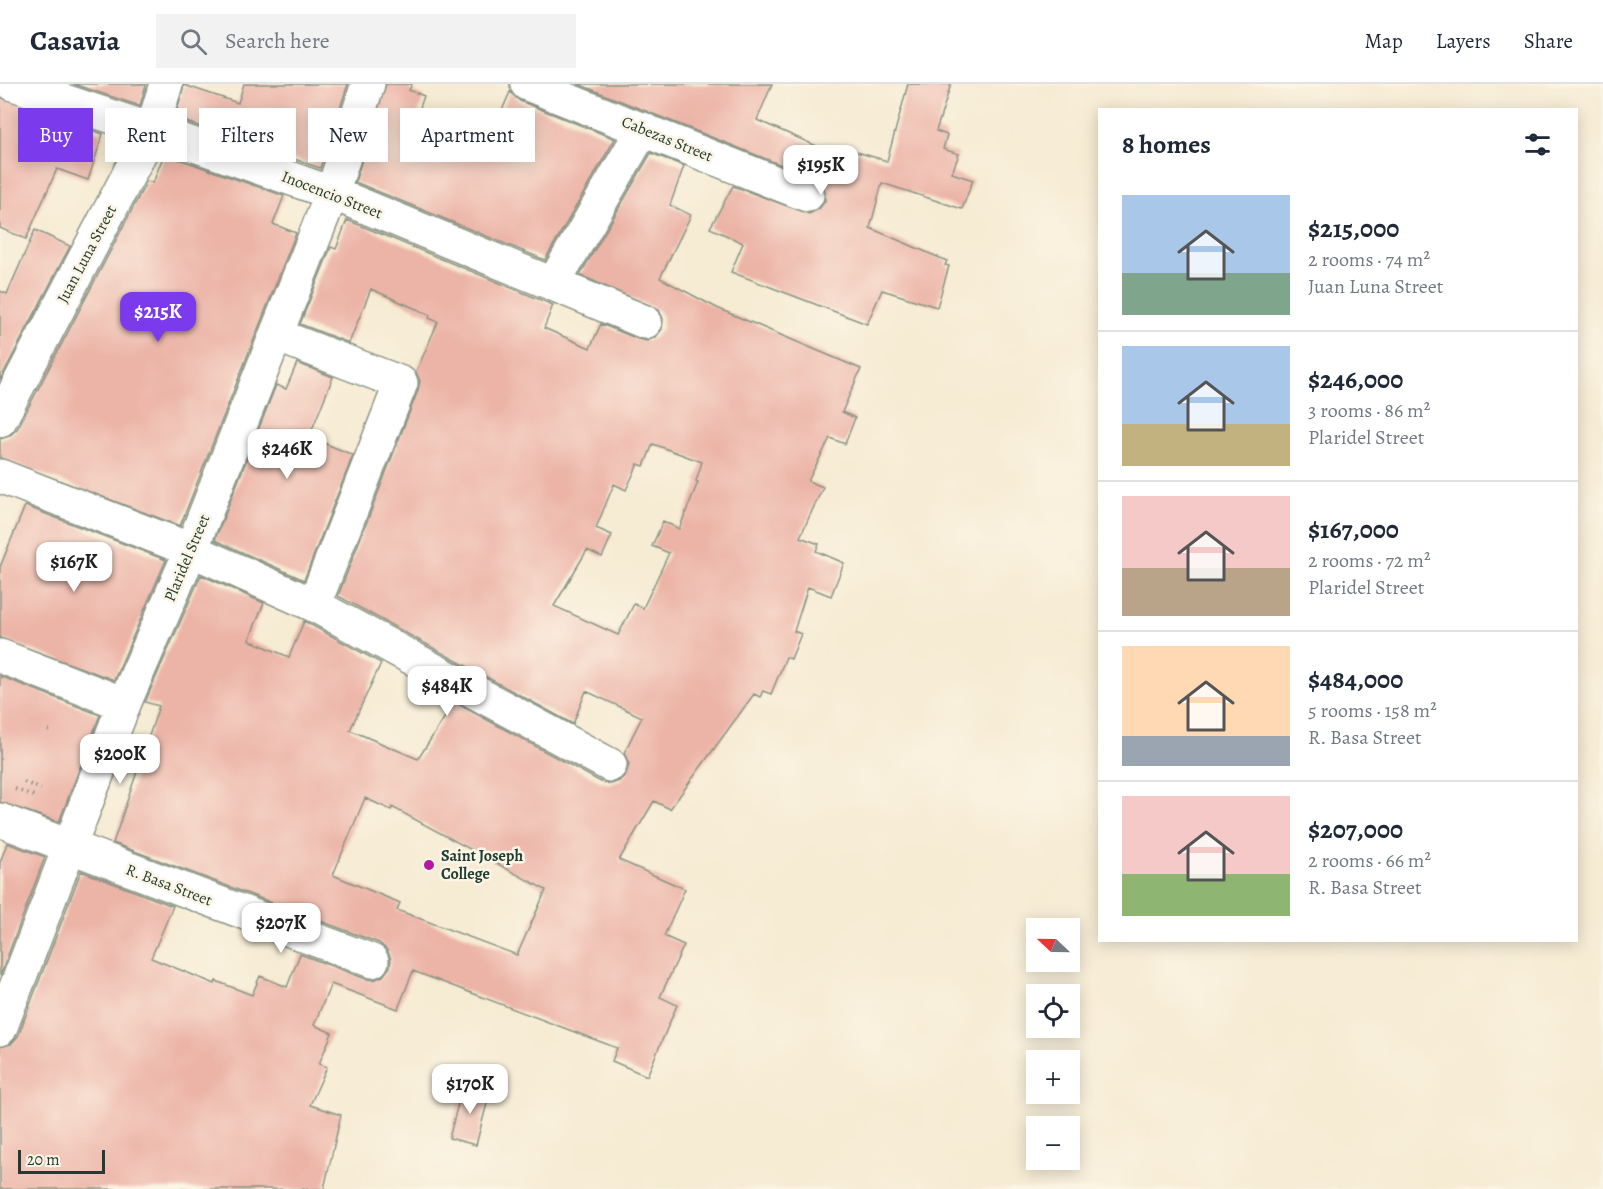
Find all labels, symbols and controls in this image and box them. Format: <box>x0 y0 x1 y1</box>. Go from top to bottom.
search box <box>156 14 576 68</box>
text: Casavia <box>30 22 120 60</box>
icon: search <box>177 25 210 58</box>
text: Search here <box>225 26 330 56</box>
text: Map <box>1364 27 1403 55</box>
text: Layers <box>1436 27 1491 55</box>
text: Share <box>1524 27 1573 55</box>
chip: Buy <box>18 108 93 162</box>
chip: Rent <box>105 108 187 162</box>
chip: Filters <box>199 108 296 162</box>
chip: New <box>308 108 388 162</box>
chip: Apartment <box>400 108 535 162</box>
street label: Cabezas Street <box>618 111 716 167</box>
text: 8 homes <box>1122 127 1211 162</box>
icon: filters <box>1521 128 1554 161</box>
pin: $195K <box>779 145 863 196</box>
text: $195K <box>797 151 845 178</box>
street label: Inocencio Street <box>278 166 386 224</box>
street label: Juan Luna Street <box>52 201 122 307</box>
text: $215,000 <box>1308 211 1399 246</box>
icon: home <box>1170 219 1242 291</box>
text: 2 rooms · 74 m² <box>1308 246 1430 273</box>
text: Juan Luna Street <box>1308 273 1443 300</box>
pin: $215K <box>116 292 200 343</box>
text: $215K <box>134 298 182 325</box>
text: $246,000 <box>1308 362 1403 397</box>
icon: home <box>1170 370 1242 442</box>
text: 3 rooms · 86 m² <box>1308 397 1430 424</box>
text: Plaridel Street <box>1308 424 1424 451</box>
pin: $246K <box>245 429 329 480</box>
text: $246K <box>262 435 312 462</box>
street label: Plaridel Street <box>159 511 215 605</box>
text: $167,000 <box>1308 512 1399 547</box>
icon: home <box>1170 520 1242 592</box>
pin: $167K <box>32 542 116 593</box>
text: 2 rooms · 72 m² <box>1308 547 1430 574</box>
text: $167K <box>50 548 98 575</box>
text: Plaridel Street <box>1308 574 1424 601</box>
text: $484,000 <box>1308 662 1403 697</box>
pin: $484K <box>405 666 489 717</box>
icon: home <box>1170 670 1242 742</box>
text: $484K <box>422 672 472 699</box>
text: 5 rooms · 158 m² <box>1308 697 1437 724</box>
text: R. Basa Street <box>1308 724 1422 751</box>
pin: $200K <box>78 734 162 785</box>
text: $200K <box>94 740 146 767</box>
text: $207,000 <box>1308 812 1403 847</box>
icon: home <box>1170 820 1242 892</box>
place label: Saint Joseph College <box>441 845 523 885</box>
text: 2 rooms · 66 m² <box>1308 847 1431 874</box>
street label: R. Basa Street <box>123 858 215 912</box>
marker: Saint Joseph College <box>422 858 436 872</box>
text: R. Basa Street <box>1308 874 1422 901</box>
pin: $207K <box>239 903 323 954</box>
text: $207K <box>256 909 306 936</box>
north arrow <box>1026 918 1080 972</box>
map controls <box>1026 918 1080 1170</box>
button: locate <box>1026 984 1080 1038</box>
button: + <box>1026 1050 1080 1104</box>
pin: $170K <box>428 1064 512 1115</box>
text: $170K <box>446 1070 494 1097</box>
button: − <box>1026 1116 1080 1170</box>
scale bar <box>18 1147 105 1174</box>
text: 20 m <box>27 1149 60 1171</box>

